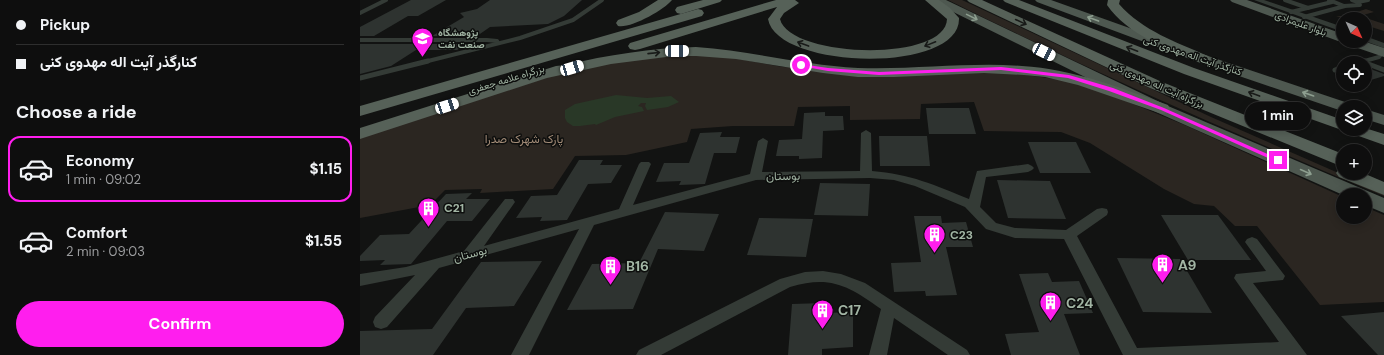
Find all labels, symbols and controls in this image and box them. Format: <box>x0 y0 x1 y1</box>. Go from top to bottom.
street label: بلوار علیمرادی <box>1273 8 1329 39</box>
north arrow <box>1336 12 1372 48</box>
map controls <box>1336 12 1372 224</box>
one-way arrow <box>966 14 978 21</box>
text: Pickup <box>40 15 90 35</box>
one-way arrow <box>1088 15 1100 23</box>
one-way arrow <box>1015 19 1027 26</box>
school or university icon: پژوهشگاه صنعت نفت <box>410 25 436 58</box>
place label: پژوهشگاه صنعت نفت <box>438 26 485 51</box>
street label: کنارگذر آیت اله مهدوی کنی <box>1142 33 1244 79</box>
one-way arrow <box>796 40 809 47</box>
one-way arrow <box>925 41 937 48</box>
car <box>1031 41 1057 63</box>
one-way arrow <box>1126 44 1138 52</box>
car <box>665 45 689 57</box>
one-way arrow <box>647 49 660 57</box>
text: کنارگذر آیت اله مهدوی کنی <box>40 52 197 72</box>
route start <box>792 56 810 74</box>
button: locate <box>1336 56 1372 92</box>
street label: بزرگراه آیت اله مهدوی کنی <box>1108 58 1206 111</box>
car <box>559 59 585 77</box>
street label: بزرگراه علامه جعفری <box>466 62 546 97</box>
one-way arrow <box>1248 90 1260 98</box>
one-way arrow <box>1303 90 1315 98</box>
car <box>434 97 460 115</box>
text: Choose a ride <box>16 100 137 124</box>
button: layers <box>1336 100 1372 136</box>
callout: 1 min <box>1245 102 1311 130</box>
text: 1 min <box>1262 107 1294 124</box>
park label: پارک شهرک صدرا <box>485 131 564 147</box>
button: + <box>1336 144 1372 180</box>
icon: car <box>18 151 54 187</box>
text: Economy <box>66 151 134 171</box>
route end <box>1269 151 1287 169</box>
text: $1.15 <box>309 159 342 179</box>
street label: بوستان <box>766 168 800 184</box>
one-way arrow <box>1299 169 1311 176</box>
text: 1 min · 09:02 <box>66 171 141 188</box>
button: − <box>1336 188 1372 224</box>
building icon: C21 <box>415 195 441 228</box>
place label: C21 <box>444 200 464 216</box>
building icon: C23 <box>921 222 947 255</box>
icon: car <box>18 223 54 259</box>
text: Comfort <box>66 223 127 243</box>
place label: C23 <box>950 227 973 243</box>
text: $1.55 <box>305 231 342 251</box>
street label: بوستان <box>451 242 489 266</box>
text: 2 min · 09:03 <box>66 243 145 260</box>
building icon: A9 <box>1150 252 1176 285</box>
building icon: B16 <box>598 253 624 286</box>
place label: A9 <box>1178 256 1196 274</box>
place label: B16 <box>626 257 649 275</box>
building icon: C24 <box>1038 290 1064 323</box>
place label: C24 <box>1066 294 1093 312</box>
building icon: C17 <box>809 297 835 330</box>
button: Confirm <box>16 301 344 347</box>
place label: C17 <box>838 301 861 319</box>

